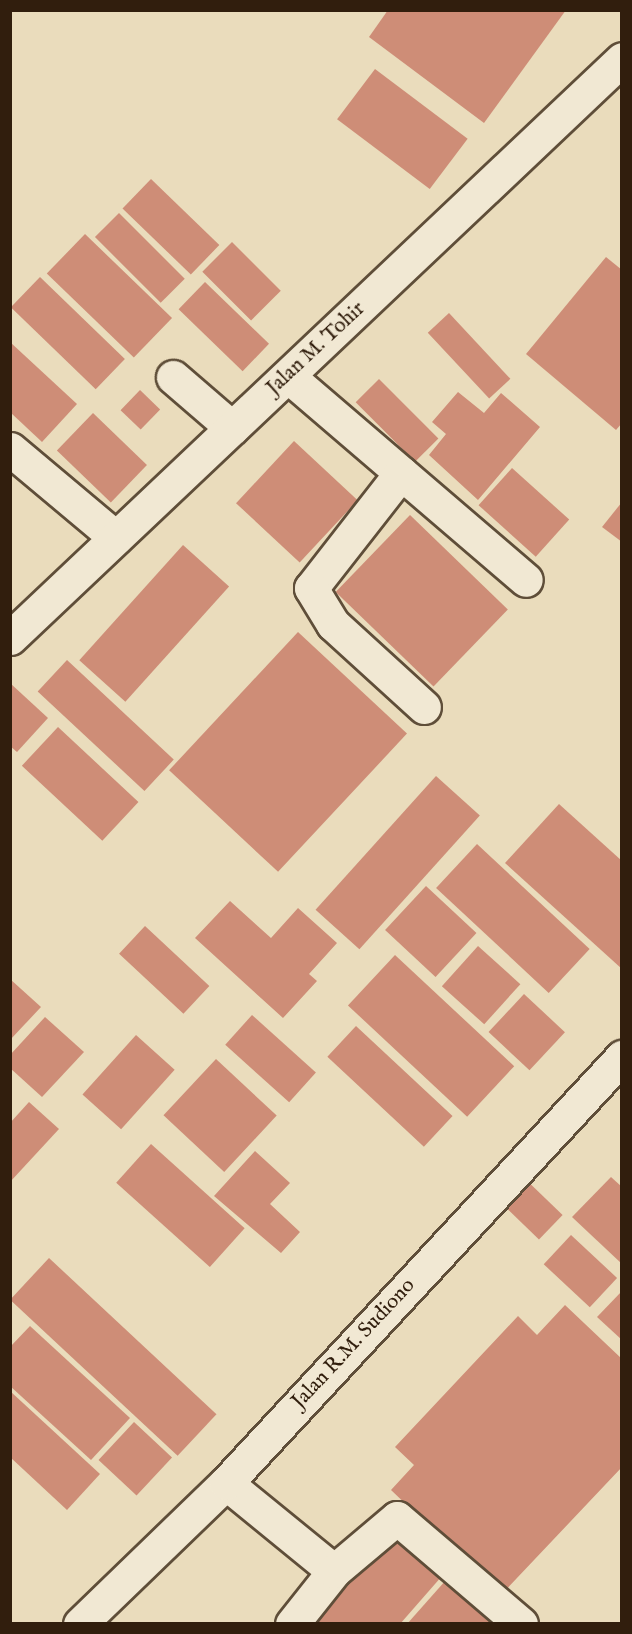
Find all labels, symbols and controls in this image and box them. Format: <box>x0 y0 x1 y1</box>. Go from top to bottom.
street label: Jalan M. Tohir <box>261 297 371 401</box>
street label: Jalan R.M. Sudiono <box>287 1273 421 1415</box>

